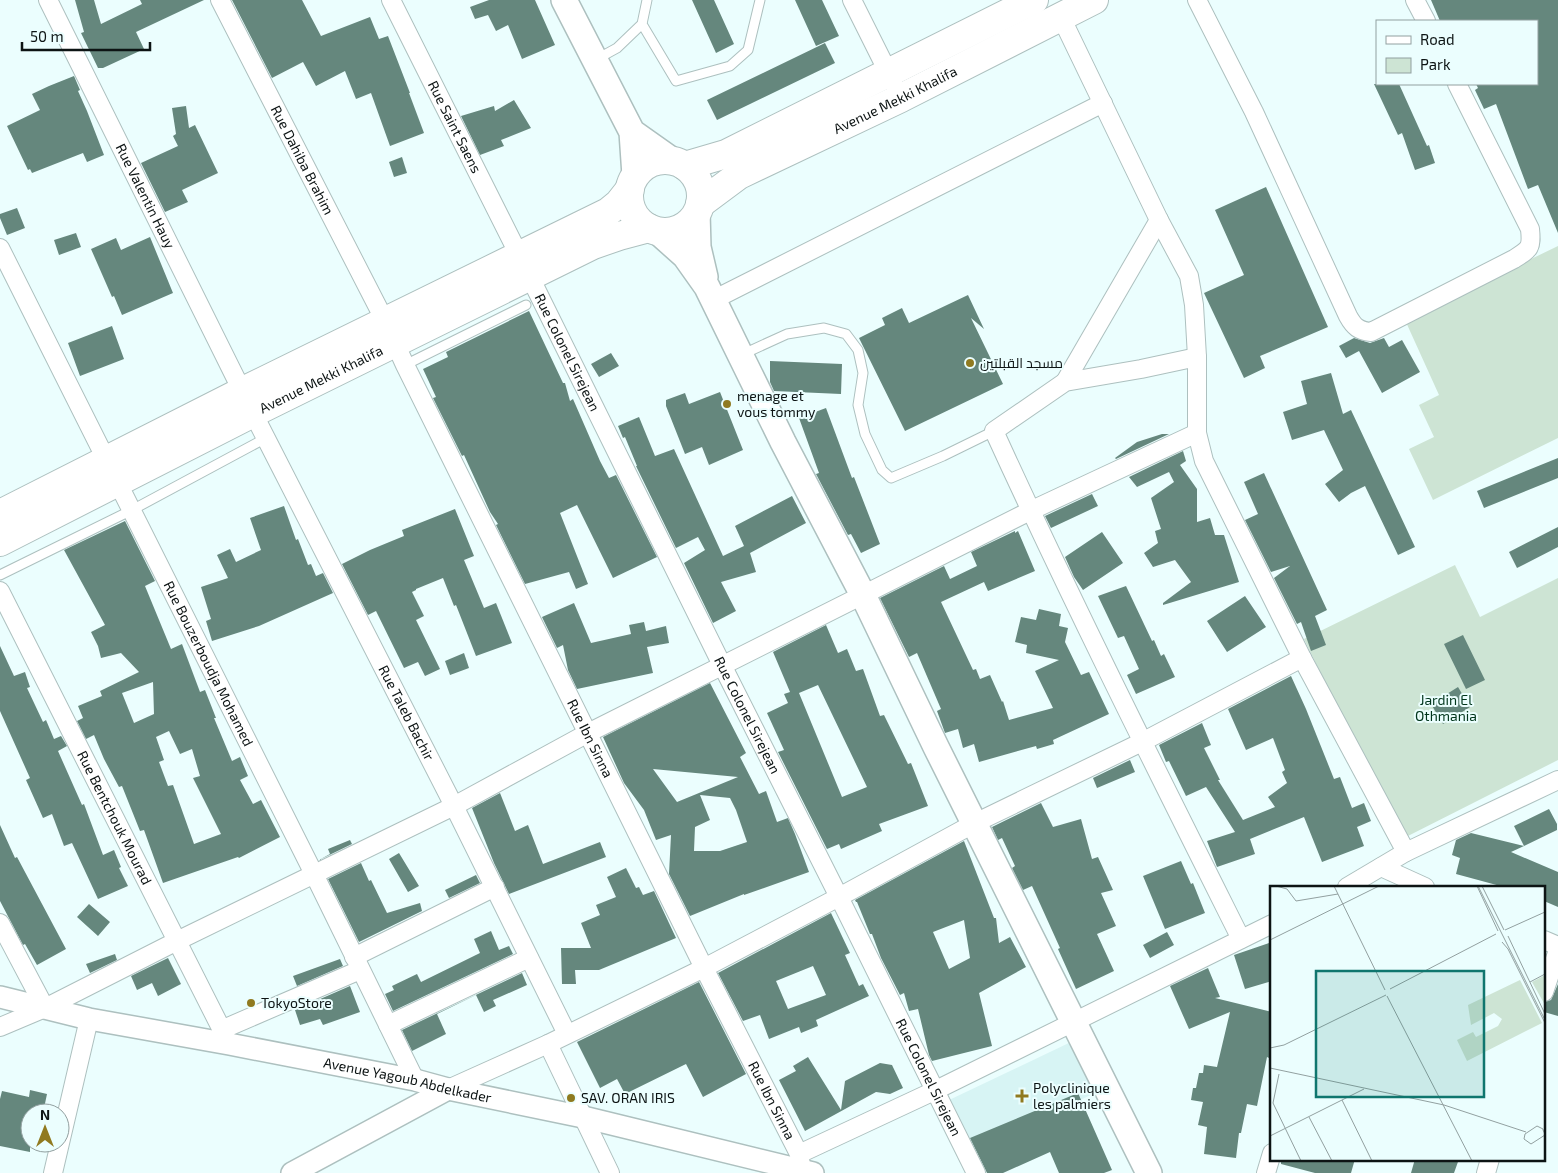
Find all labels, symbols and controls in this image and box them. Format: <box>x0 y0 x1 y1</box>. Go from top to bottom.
scale bar <box>22 20 150 52</box>
legend <box>1376 20 1538 85</box>
text: 50 m <box>30 27 64 45</box>
text: Road <box>1420 30 1455 48</box>
text: Park <box>1420 55 1451 73</box>
street label: Avenue Mekki Khalifa <box>831 62 960 137</box>
street label: Rue Saint Saens <box>425 78 485 176</box>
street label: Rue Dahiba Brahim <box>268 102 338 217</box>
street label: Rue Valentin Hauy <box>113 141 179 252</box>
street label: Rue Colonel Sirejean <box>531 290 604 414</box>
street label: Avenue Mekki Khalifa <box>256 341 385 417</box>
place label: مسجد القبلتين <box>980 354 1063 371</box>
marker: مسجد القبلتين <box>964 357 976 369</box>
place label: menage et vous tommy <box>737 387 816 420</box>
marker: menage et vous tommy <box>721 398 733 410</box>
street label: Rue Bouzerboudja Mohamed <box>160 578 257 749</box>
street label: Rue Colonel Sirejean <box>711 653 784 776</box>
street label: Rue Taleb Bachir <box>375 662 438 764</box>
park label: Jardin El Othmania <box>1415 691 1477 724</box>
street label: Rue Ibn Sinna <box>564 696 617 780</box>
street label: Rue Bentchouk Mourad <box>74 748 156 887</box>
inset map <box>1270 886 1546 1160</box>
place label: TokyoStore <box>261 994 332 1011</box>
marker: TokyoStore <box>245 997 257 1009</box>
street label: Rue Colonel Sirejean <box>893 1016 965 1139</box>
street label: Avenue Yagoub Abdelkader <box>322 1053 493 1106</box>
street label: Rue Ibn Sinna <box>745 1058 799 1142</box>
place label: Polyclinique les palmiers <box>1033 1079 1111 1112</box>
place label: SAV. ORAN IRIS <box>581 1089 675 1106</box>
marker: Polyclinique les palmiers <box>1015 1089 1029 1103</box>
marker: SAV. ORAN IRIS <box>565 1092 577 1104</box>
north arrow <box>20 1103 70 1153</box>
text: N <box>40 1106 50 1123</box>

